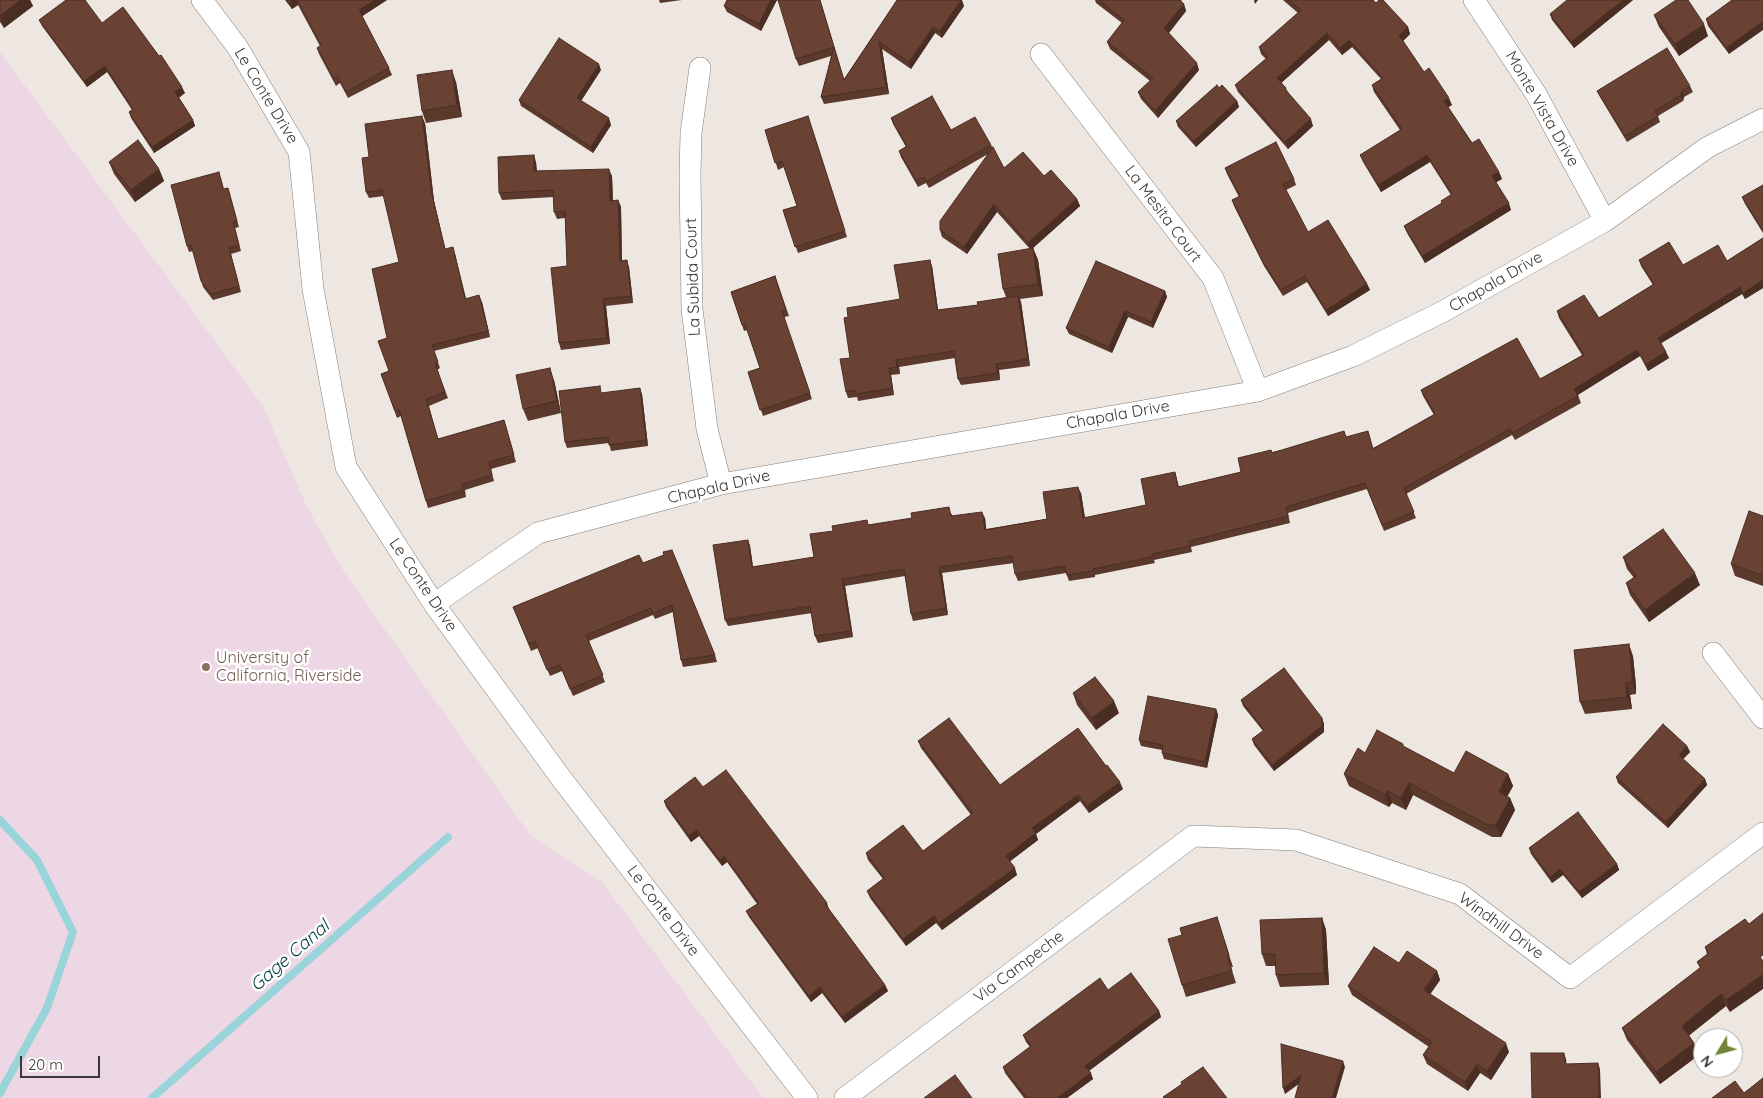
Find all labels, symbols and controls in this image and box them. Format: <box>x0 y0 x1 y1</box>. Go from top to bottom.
street label: Le Conte Drive <box>230 45 302 147</box>
street label: Monte Vista Drive <box>1501 48 1583 170</box>
street label: La Mesita Court <box>1120 162 1206 266</box>
street label: La Subida Court <box>681 218 705 336</box>
street label: Chapala Drive <box>1446 247 1546 317</box>
street label: Chapala Drive <box>1065 396 1171 434</box>
street label: Chapala Drive <box>666 466 772 508</box>
street label: Le Conte Drive <box>385 535 461 635</box>
place label: University of California, Riverside <box>216 648 361 686</box>
marker: University of California, Riverside <box>200 661 212 673</box>
street label: Le Conte Drive <box>623 862 703 960</box>
street label: Windhill Drive <box>1455 889 1547 963</box>
water label: Gage Canal <box>246 916 334 996</box>
street label: Via Campeche <box>970 927 1068 1007</box>
north arrow <box>1693 1028 1743 1078</box>
scale bar <box>22 1046 102 1078</box>
text: N <box>1697 1052 1717 1071</box>
text: 20 m <box>28 1055 63 1074</box>

